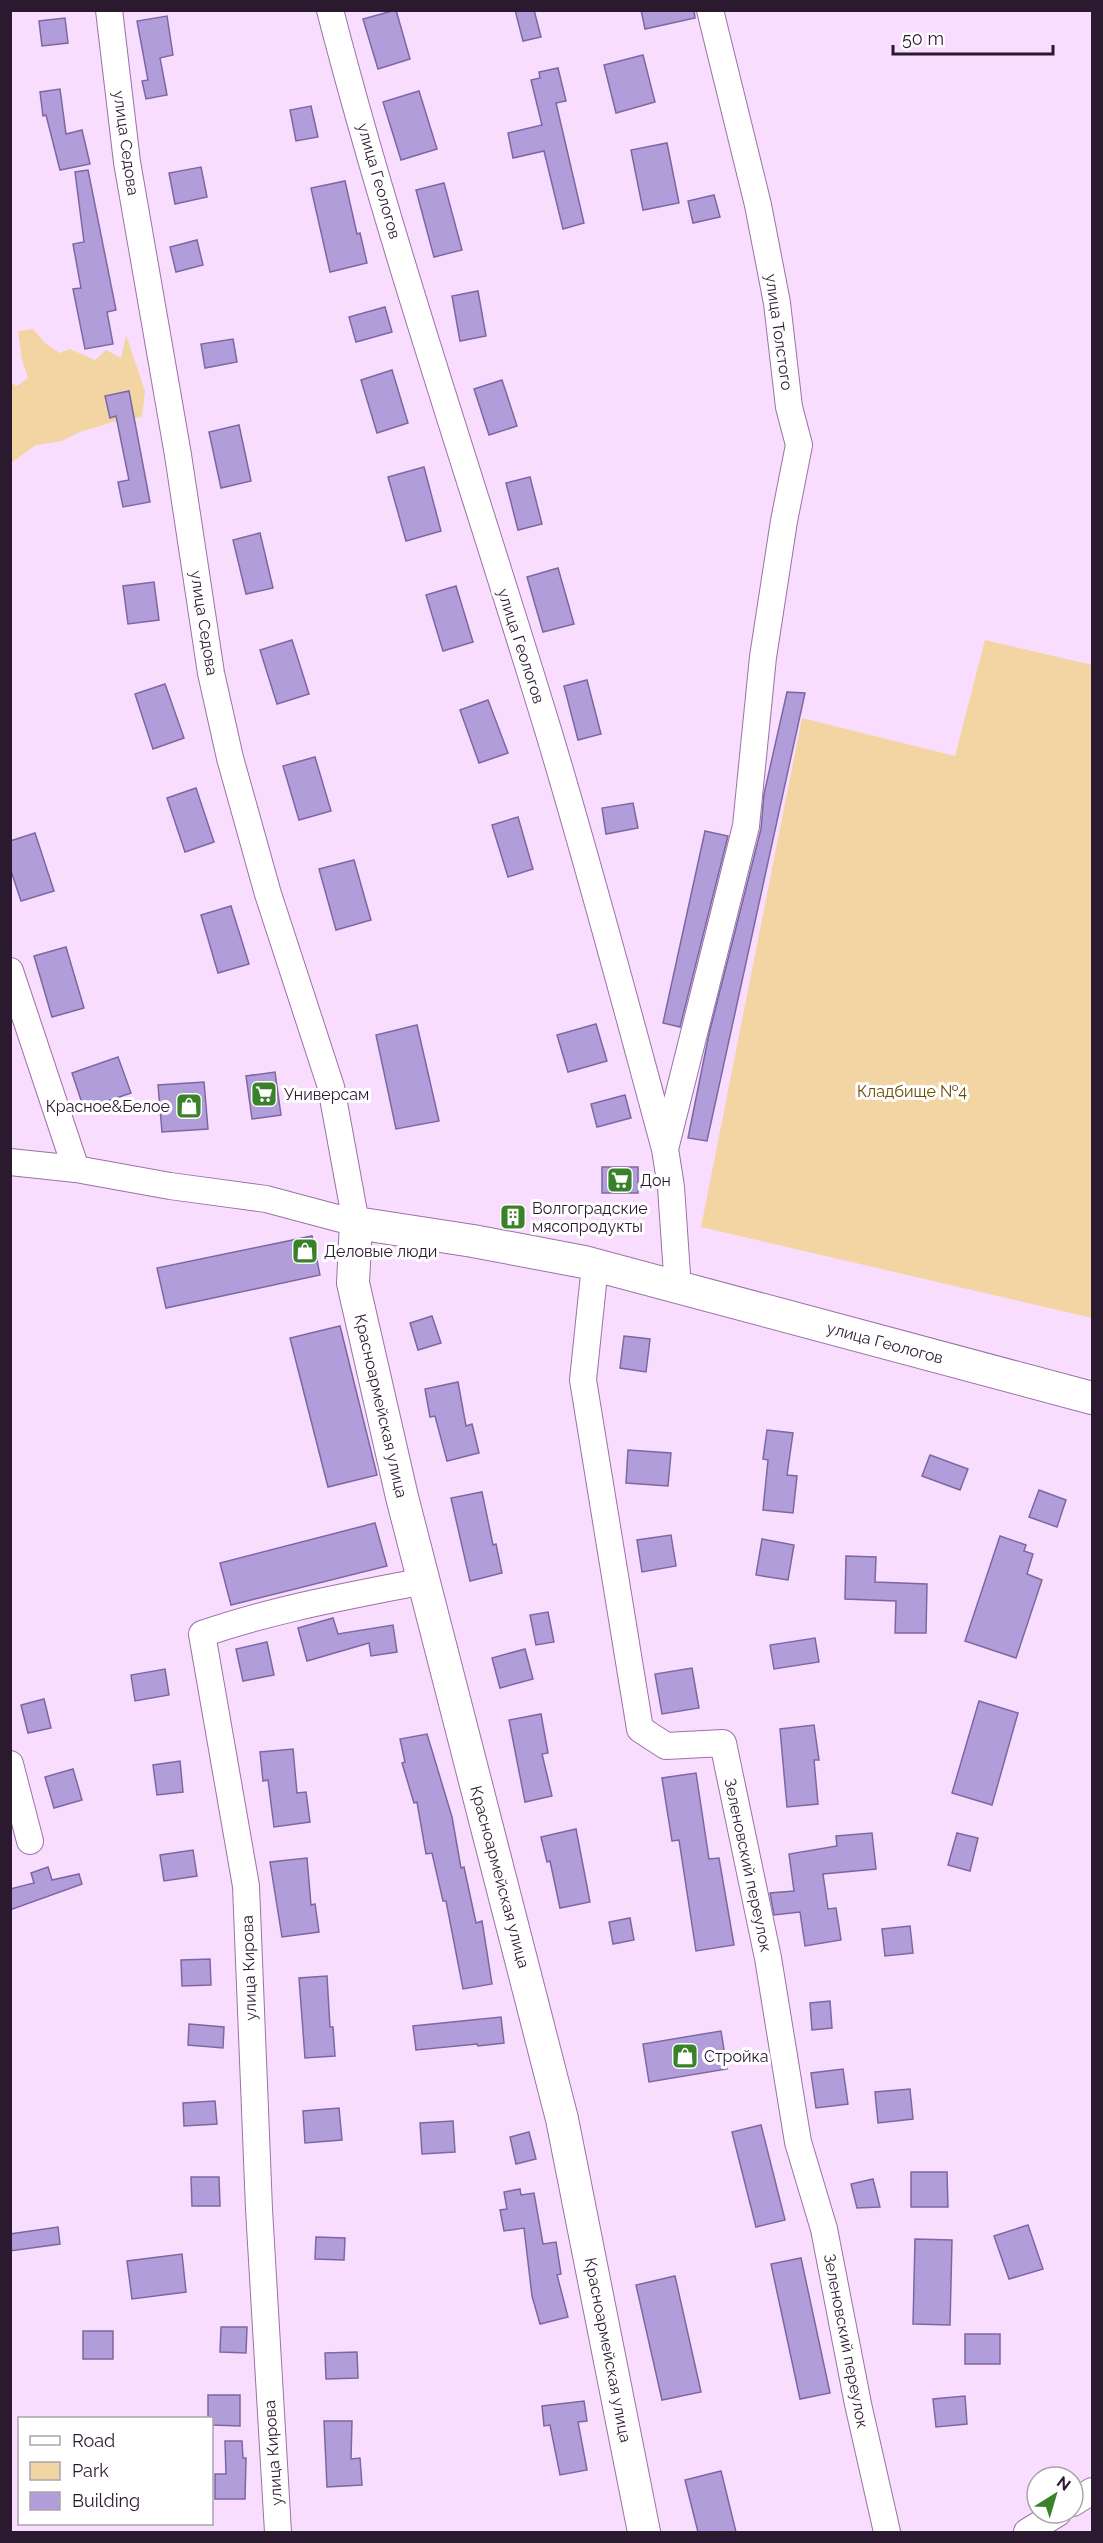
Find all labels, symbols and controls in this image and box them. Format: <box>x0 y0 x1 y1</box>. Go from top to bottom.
scale bar <box>893 18 1054 56</box>
text: 50 m <box>902 28 944 49</box>
street label: улица Седова <box>109 89 143 197</box>
street label: улица Геологов <box>353 121 405 241</box>
street label: улица Толстого <box>761 273 797 391</box>
street label: улица Седова <box>186 569 222 677</box>
street label: улица Геологов <box>493 586 549 706</box>
supermarket icon: Универсам <box>249 1079 279 1109</box>
park label: Кладбище №4 <box>857 1082 967 1101</box>
place label: Универсам <box>284 1085 369 1104</box>
shop icon: Красное&Белое <box>174 1091 204 1121</box>
place label: Красное&Белое <box>46 1097 170 1116</box>
supermarket icon: Дон <box>605 1165 635 1195</box>
place label: Дон <box>640 1171 671 1190</box>
place label: Волгоградские мясопродукты <box>532 1199 648 1236</box>
building icon: Волгоградские мясопродукты <box>498 1202 528 1232</box>
shop icon: Деловые люди <box>290 1236 320 1266</box>
place label: Деловые люди <box>324 1242 437 1261</box>
street label: Красноармейская улица <box>351 1312 411 1500</box>
street label: улица Геологов <box>825 1318 945 1368</box>
street label: Зеленовский переулок <box>720 1776 776 1954</box>
street label: Красноармейская улица <box>466 1784 534 1970</box>
street label: улица Кирова <box>238 1915 260 2021</box>
shop icon: Стройка <box>670 2041 700 2071</box>
place label: Стройка <box>704 2047 769 2066</box>
street label: Зеленовский переулок <box>820 2252 872 2430</box>
street label: Красноармейская улица <box>581 2256 635 2444</box>
street label: улица Кирова <box>260 2400 286 2506</box>
legend <box>18 2417 213 2525</box>
text: Road <box>72 2430 115 2451</box>
text: Park <box>72 2460 109 2481</box>
north arrow <box>1025 2465 1085 2525</box>
text: N <box>1053 2472 1074 2495</box>
text: Building <box>72 2490 140 2511</box>

